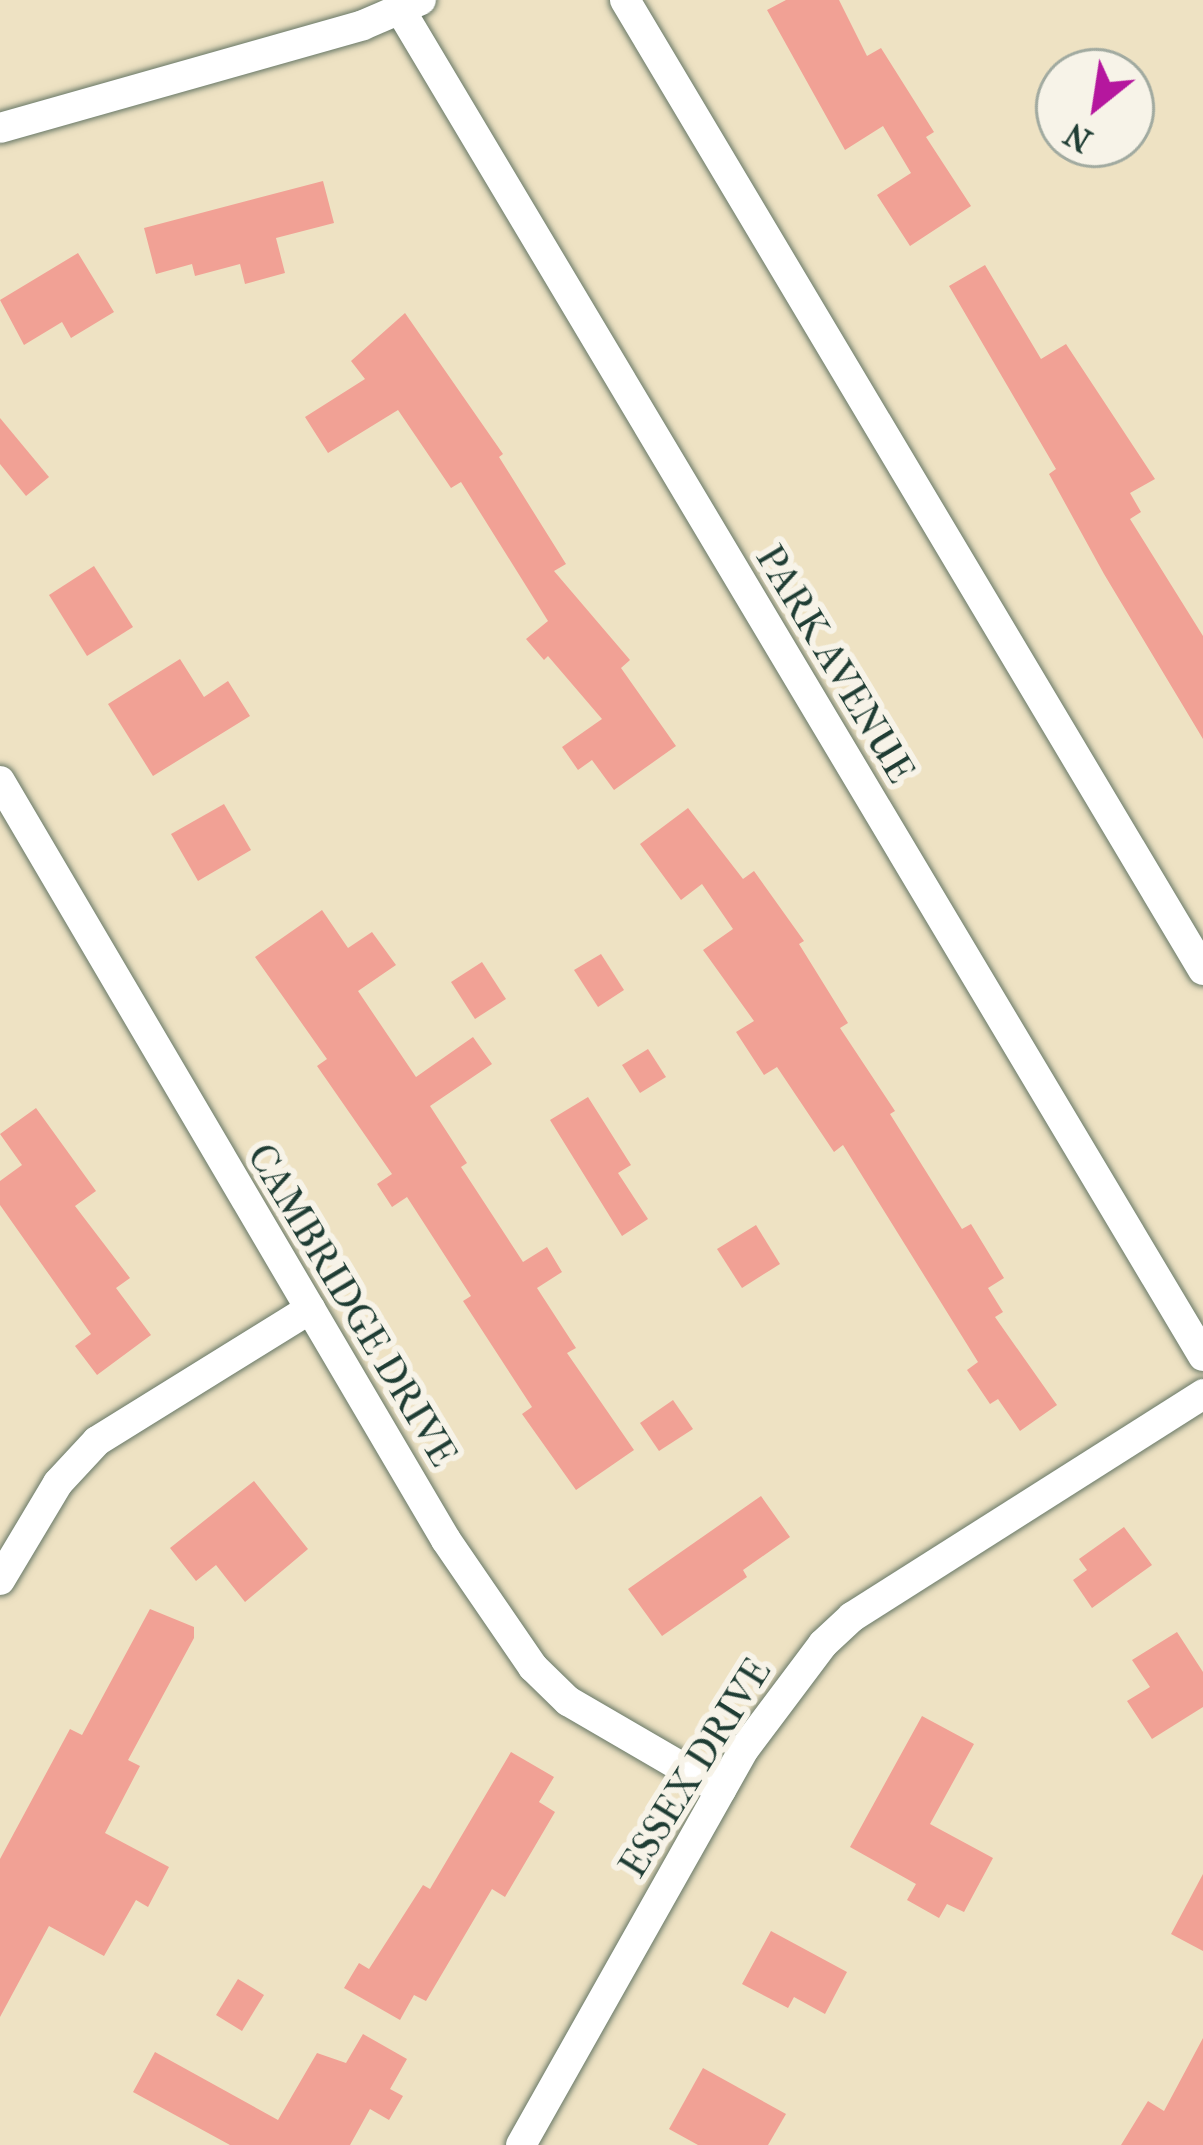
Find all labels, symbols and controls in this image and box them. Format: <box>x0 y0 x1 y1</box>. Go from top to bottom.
north arrow <box>1035 48 1155 168</box>
text: N <box>1058 114 1099 160</box>
street label: PARK AVENUE <box>746 537 924 791</box>
street label: CAMBRIDGE DRIVE <box>237 1135 467 1475</box>
street label: ESSEX DRIVE <box>609 1650 781 1886</box>

